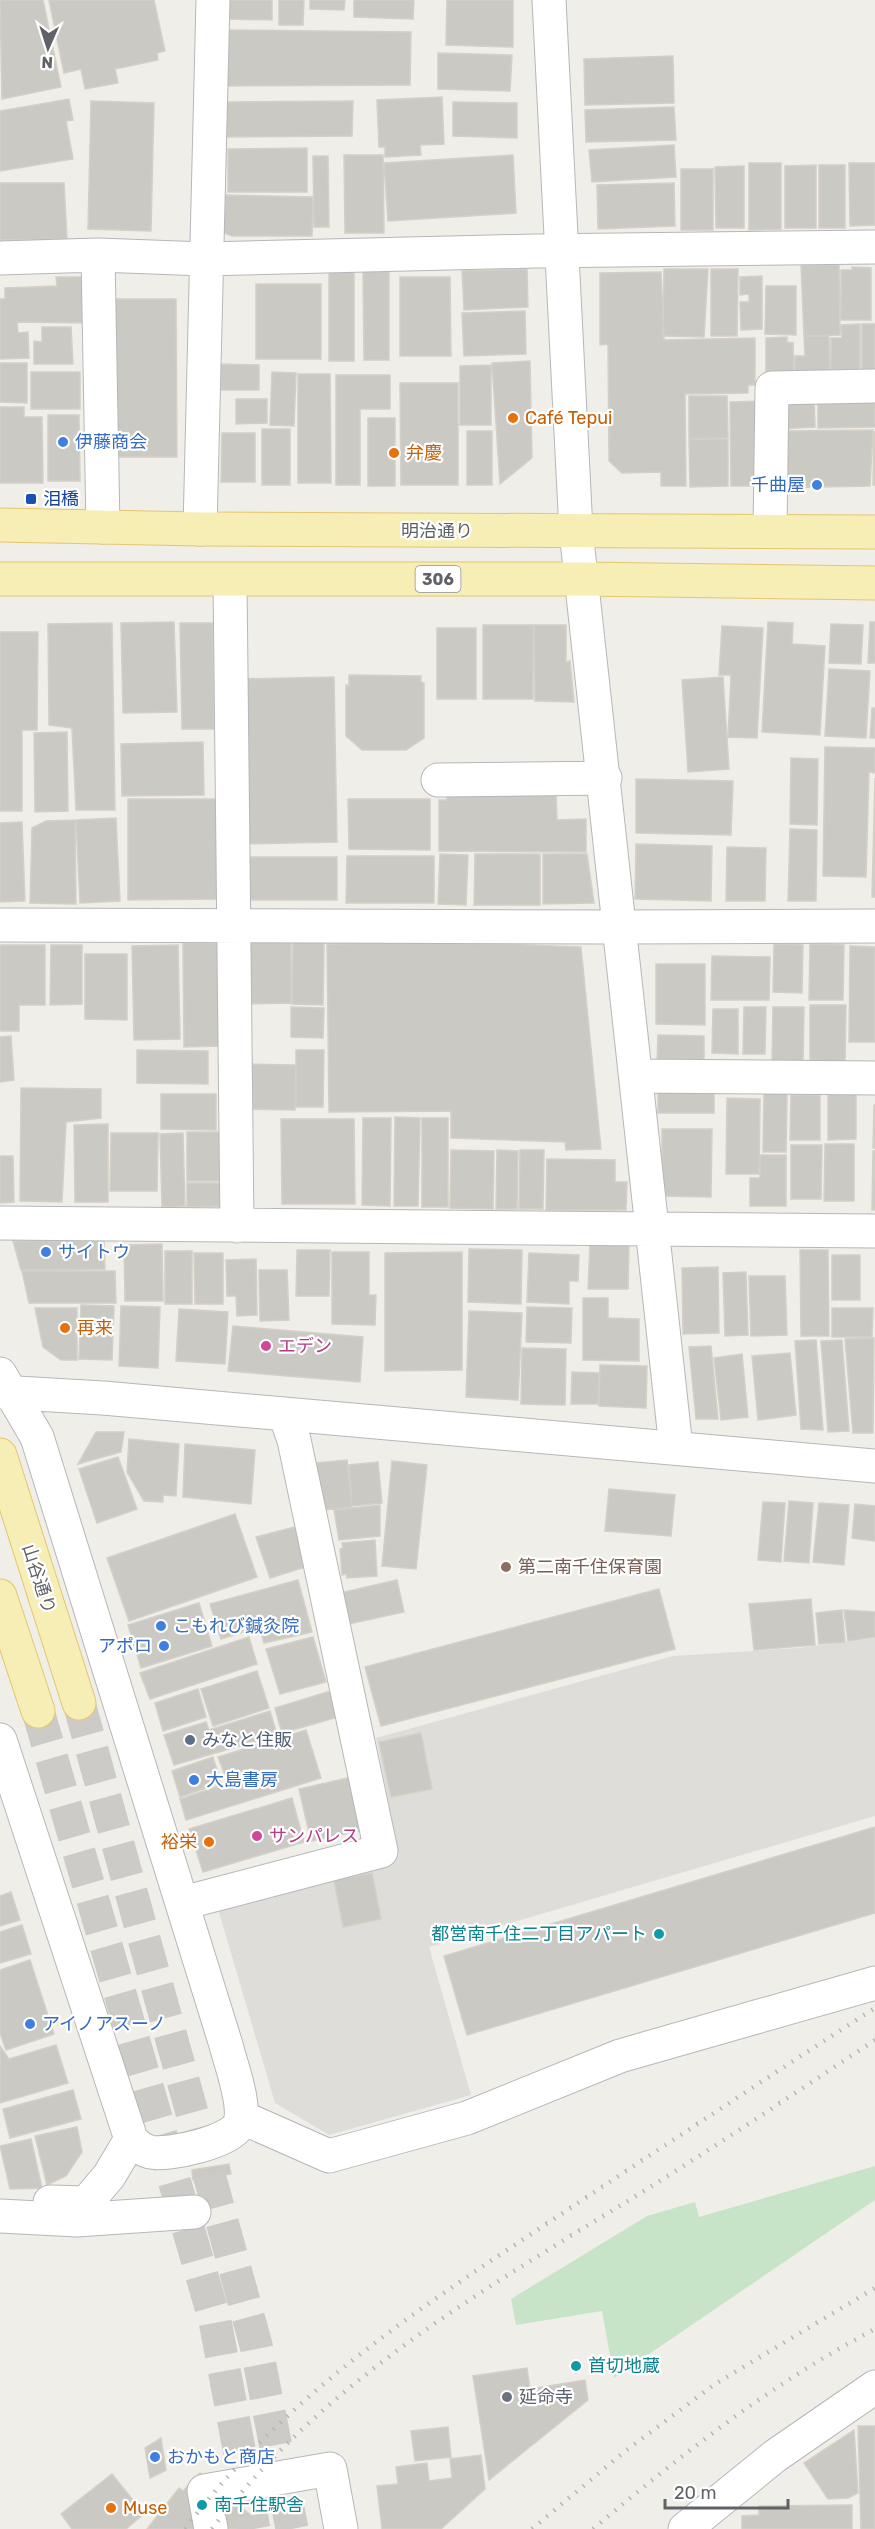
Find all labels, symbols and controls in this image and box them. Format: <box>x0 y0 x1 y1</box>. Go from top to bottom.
north arrow <box>18 18 78 78</box>
text: N <box>41 53 53 72</box>
place label: Café Tepui <box>525 407 612 429</box>
marker: Café Tepui <box>506 411 520 425</box>
place label: 伊藤商会 <box>75 431 147 453</box>
marker: 伊藤商会 <box>56 435 70 449</box>
place label: 弁慶 <box>406 442 442 464</box>
marker: 弁慶 <box>387 446 401 460</box>
place label: 千曲屋 <box>751 474 805 496</box>
marker: 千曲屋 <box>810 478 824 492</box>
place label: 泪橋 <box>43 488 79 510</box>
marker: 泪橋 <box>24 492 38 506</box>
street label: 明治通り <box>401 520 473 542</box>
road number: 306 <box>416 566 460 592</box>
place label: サイトウ <box>58 1241 130 1263</box>
marker: サイトウ <box>39 1245 53 1259</box>
place label: 再来 <box>77 1317 113 1339</box>
marker: 再来 <box>58 1321 72 1335</box>
place label: エデン <box>278 1335 332 1357</box>
marker: エデン <box>259 1339 273 1353</box>
street label: 山谷通り <box>17 1541 61 1617</box>
place label: 第二南千住保育園 <box>518 1556 662 1578</box>
marker: 第二南千住保育園 <box>499 1560 513 1574</box>
place label: こもれび鍼灸院 <box>173 1615 299 1637</box>
marker: こもれび鍼灸院 <box>154 1619 168 1633</box>
place label: アポロ <box>98 1635 152 1657</box>
marker: アポロ <box>157 1639 171 1653</box>
place label: みなと住販 <box>202 1729 292 1751</box>
marker: みなと住販 <box>183 1733 197 1747</box>
place label: 大島書房 <box>206 1769 278 1791</box>
marker: 大島書房 <box>187 1773 201 1787</box>
place label: サンパレス <box>269 1825 359 1847</box>
marker: サンパレス <box>250 1829 264 1843</box>
place label: 裕栄 <box>161 1831 197 1853</box>
marker: 裕栄 <box>202 1835 216 1849</box>
place label: 都営南千住二丁目アパート <box>431 1923 647 1945</box>
marker: 都営南千住二丁目アパート <box>652 1927 666 1941</box>
place label: アイノアスーノ <box>42 2013 166 2035</box>
marker: アイノアスーノ <box>23 2017 37 2031</box>
place label: 首切地蔵 <box>588 2355 660 2377</box>
marker: 首切地蔵 <box>569 2359 583 2373</box>
place label: 延命寺 <box>519 2386 573 2408</box>
marker: 延命寺 <box>500 2390 514 2404</box>
place label: おかもと商店 <box>167 2446 275 2468</box>
marker: おかもと商店 <box>148 2450 162 2464</box>
scale bar <box>665 2472 788 2510</box>
text: 20 m <box>674 2482 716 2504</box>
place label: 南千住駅舎 <box>214 2494 304 2516</box>
place label: Muse <box>123 2497 167 2519</box>
marker: 南千住駅舎 <box>195 2498 209 2512</box>
marker: Muse <box>104 2501 118 2515</box>

